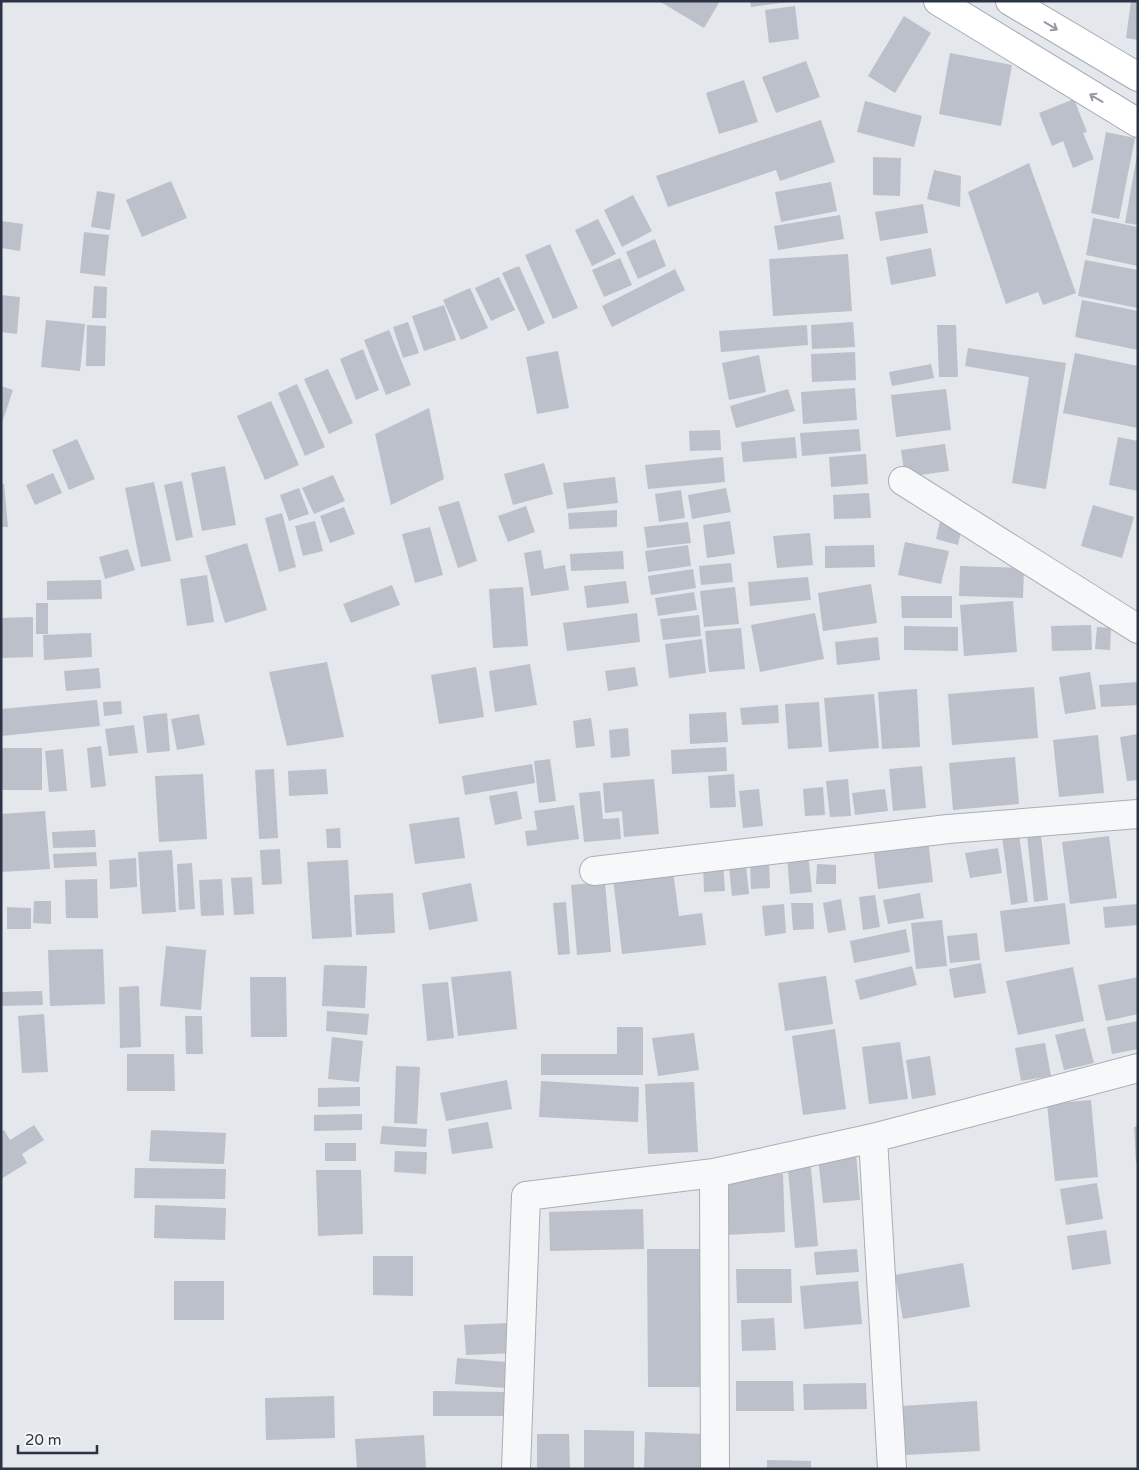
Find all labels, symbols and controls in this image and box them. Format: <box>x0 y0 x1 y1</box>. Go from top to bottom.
one-way arrow <box>1044 22 1058 32</box>
one-way arrow <box>1090 92 1104 102</box>
scale bar <box>18 1422 96 1454</box>
text: 20 m <box>25 1431 62 1449</box>

